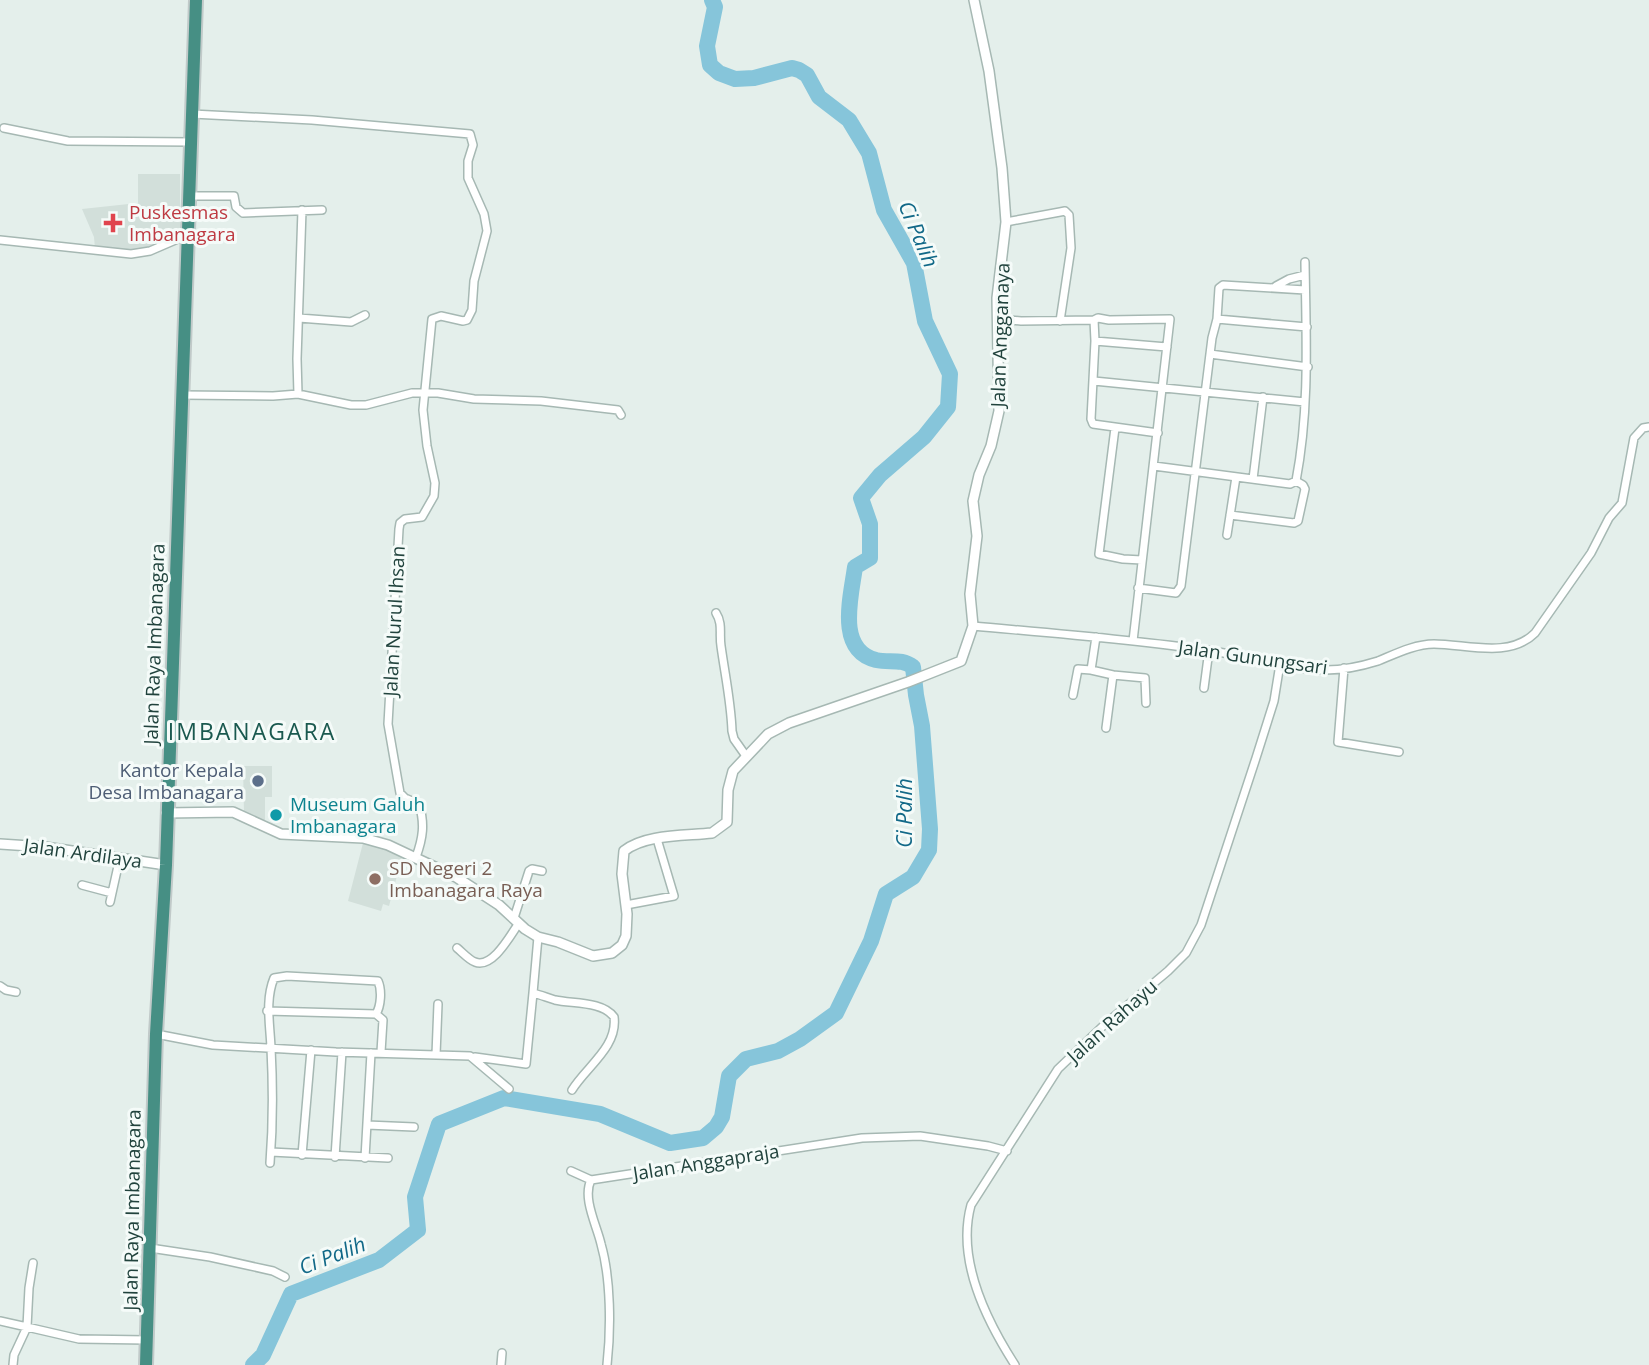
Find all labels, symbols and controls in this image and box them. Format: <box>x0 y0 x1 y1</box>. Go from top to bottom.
water label: Ci Palih <box>893 197 945 271</box>
place label: Puskesmas Imbanagara <box>129 199 236 247</box>
marker: Puskesmas Imbanagara <box>103 213 123 233</box>
street label: Jalan Angganaya <box>984 262 1016 410</box>
street label: Jalan Raya Imbanagara <box>137 543 171 747</box>
street label: Jalan Nurul Ihsan <box>377 545 411 699</box>
street label: Jalan Gunungsari <box>1175 633 1329 680</box>
district label: IMBANAGARA <box>168 715 336 747</box>
place label: Kantor Kepala Desa Imbanagara <box>89 757 244 805</box>
marker: Kantor Kepala Desa Imbanagara <box>250 773 266 789</box>
water label: Ci Palih <box>890 778 918 848</box>
place label: Museum Galuh Imbanagara <box>290 791 425 839</box>
marker: Museum Galuh Imbanagara <box>268 807 284 823</box>
street label: Jalan Ardilaya <box>20 832 144 874</box>
place label: SD Negeri 2 Imbanagara Raya <box>389 855 543 903</box>
marker: SD Negeri 2 Imbanagara Raya <box>367 871 383 887</box>
street label: Jalan Rahayu <box>1060 973 1163 1070</box>
street label: Jalan Raya Imbanagara <box>117 1109 147 1313</box>
street label: Jalan Anggapraja <box>629 1138 781 1187</box>
water label: Ci Palih <box>295 1229 369 1281</box>

